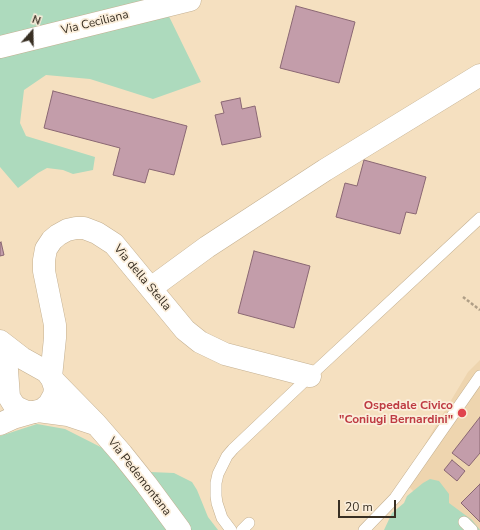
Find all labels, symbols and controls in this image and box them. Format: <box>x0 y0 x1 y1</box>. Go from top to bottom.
street label: Via Ceciliana <box>60 8 130 38</box>
north arrow <box>12 12 52 52</box>
text: N <box>30 12 43 29</box>
street label: Via della Stella <box>110 242 174 314</box>
place label: Ospedale Civico "Coniugi Bernardini" <box>339 399 453 427</box>
marker: Ospedale Civico "Coniugi Bernardini" <box>456 407 468 419</box>
street label: Via Pedemontana <box>104 435 174 519</box>
scale bar <box>340 492 398 518</box>
text: 20 m <box>345 499 373 515</box>

